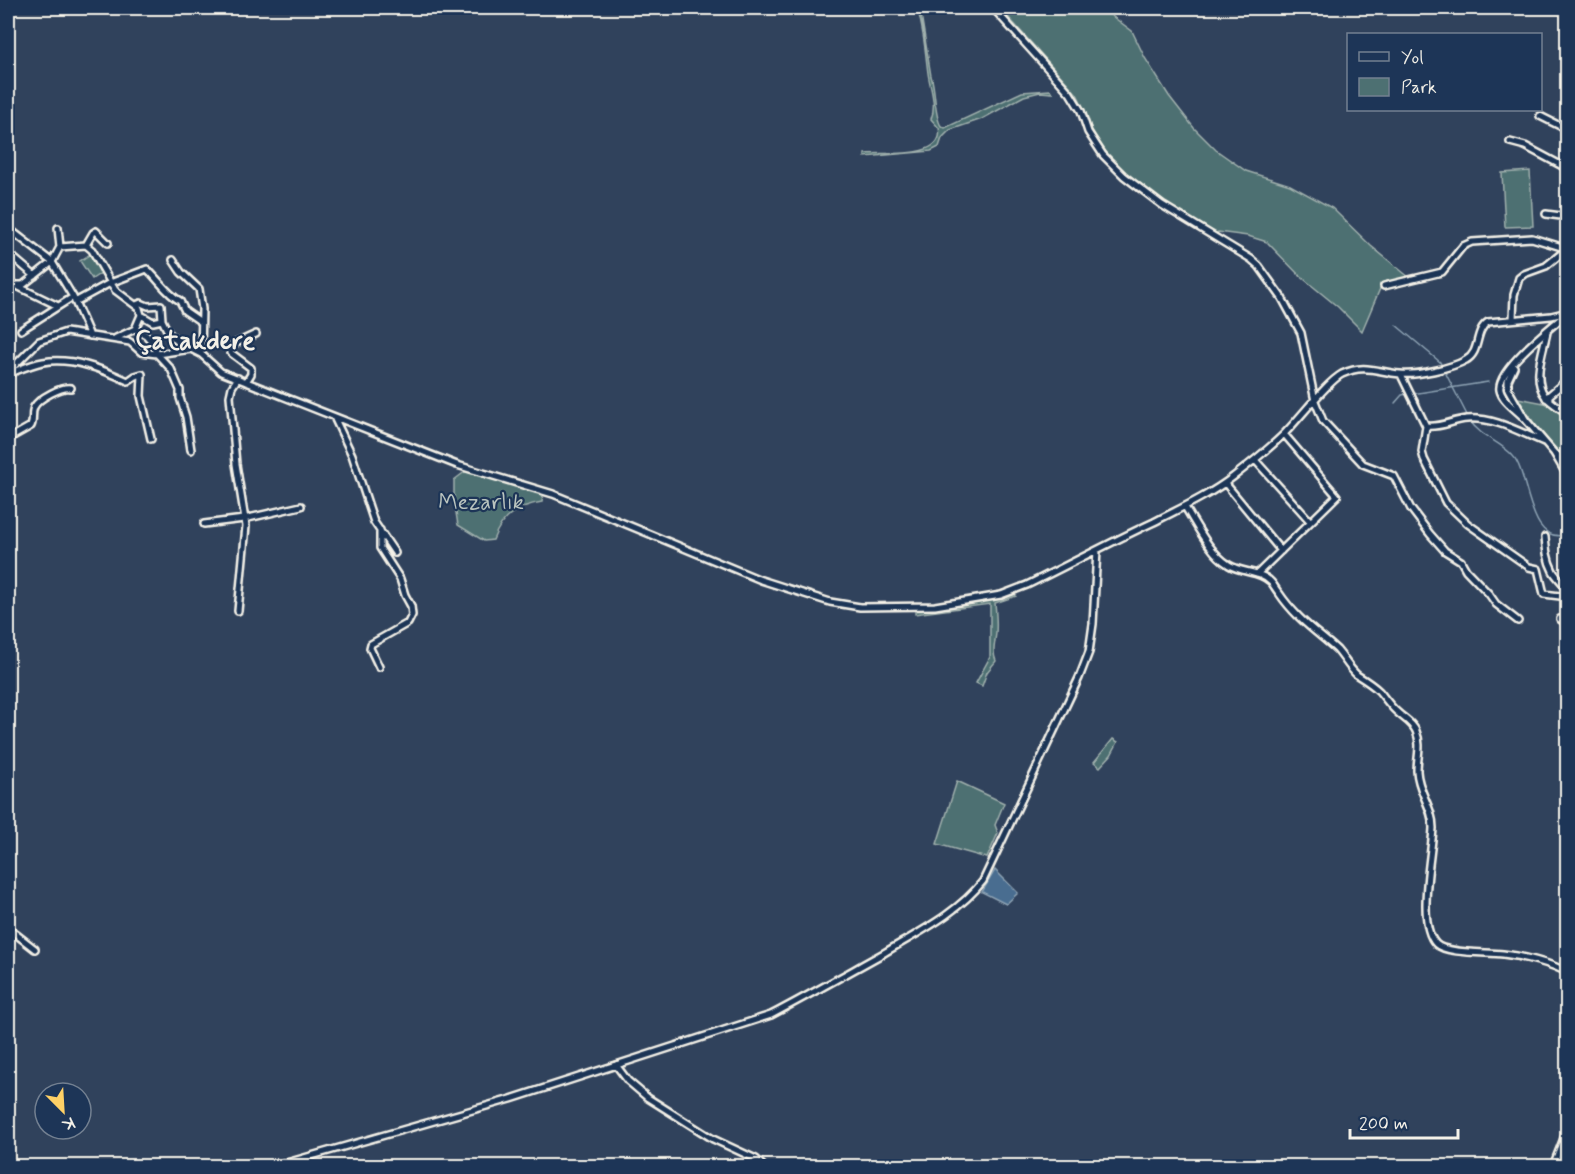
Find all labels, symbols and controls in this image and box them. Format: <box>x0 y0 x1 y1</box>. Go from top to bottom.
legend <box>1347 33 1542 111</box>
text: Yol <box>1401 46 1424 70</box>
text: Park <box>1401 76 1437 100</box>
district label: Çatakdere <box>135 325 255 359</box>
park label: Mezarlık <box>438 489 524 517</box>
north arrow <box>33 1081 93 1141</box>
scale bar <box>1350 1102 1458 1140</box>
text: K <box>58 1111 78 1136</box>
text: 200 m <box>1359 1112 1408 1136</box>

